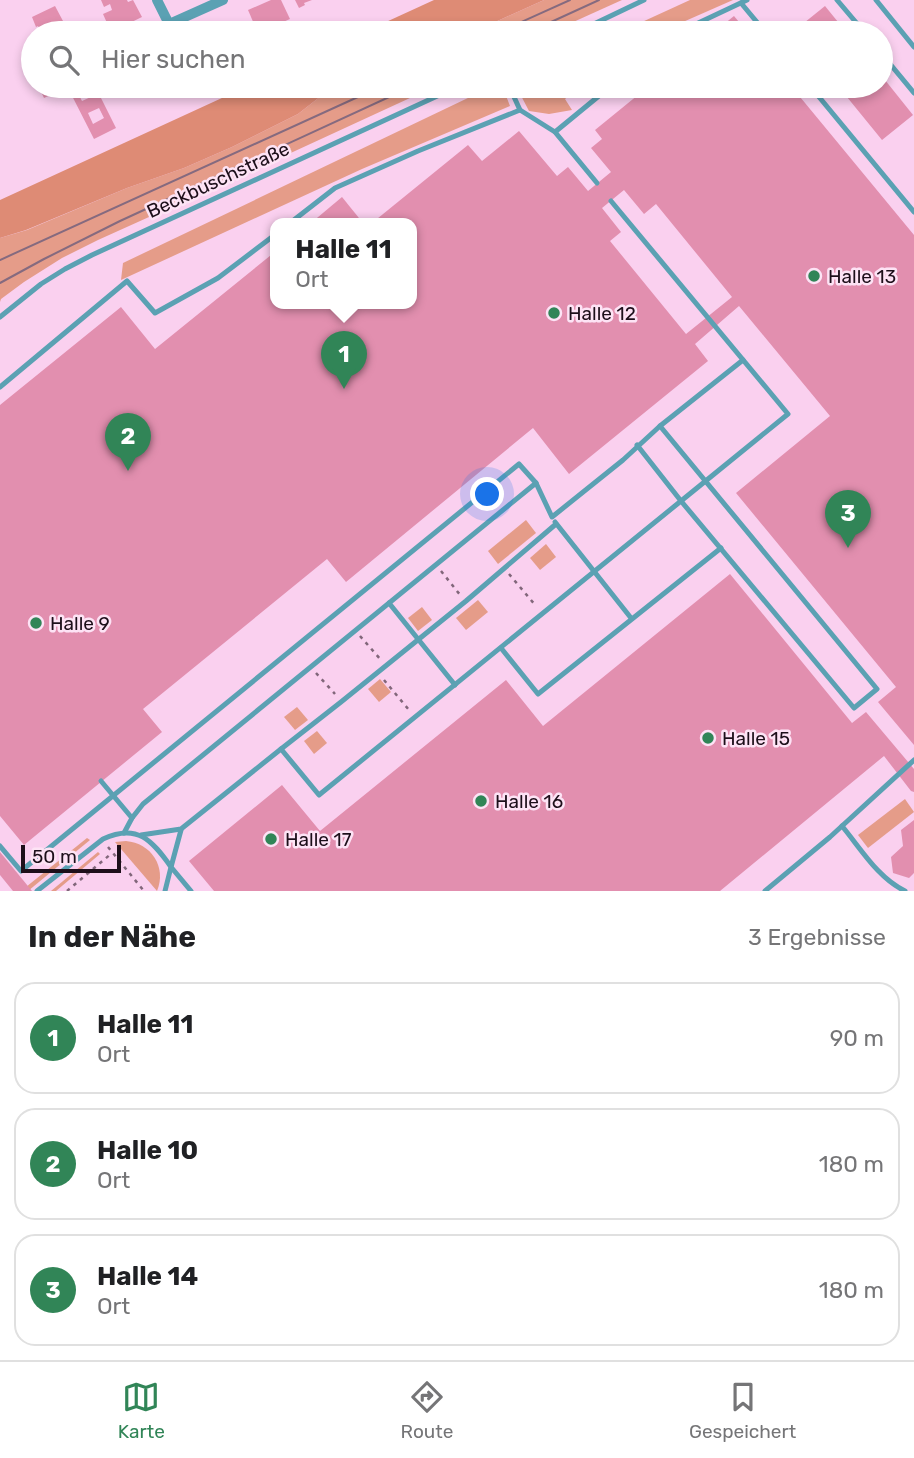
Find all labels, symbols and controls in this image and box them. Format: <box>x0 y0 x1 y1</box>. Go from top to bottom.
search box <box>21 21 893 98</box>
icon: search <box>45 41 83 79</box>
text: Hier suchen <box>101 44 246 75</box>
street label: Beckbuschstraße <box>143 137 293 223</box>
popup <box>270 218 417 309</box>
text: Halle 11 <box>295 234 392 265</box>
text: Ort <box>295 265 329 293</box>
place label: Halle 13 <box>828 265 896 288</box>
marker: Halle 13 <box>806 268 822 284</box>
place label: Halle 12 <box>568 302 636 325</box>
marker: Halle 12 <box>546 305 562 321</box>
pin: 1 <box>321 331 367 389</box>
pin: 2 <box>105 413 151 471</box>
your location <box>470 477 504 511</box>
pin: 3 <box>825 490 871 548</box>
place label: Halle 9 <box>50 612 110 635</box>
marker: Halle 9 <box>28 615 44 631</box>
place label: Halle 15 <box>722 727 790 750</box>
marker: Halle 15 <box>700 730 716 746</box>
place label: Halle 16 <box>495 790 563 813</box>
marker: Halle 16 <box>473 793 489 809</box>
place label: Halle 17 <box>285 828 352 851</box>
marker: Halle 17 <box>263 831 279 847</box>
scale bar <box>21 842 121 874</box>
text: 50 m <box>32 845 77 868</box>
text: In der Nähe <box>28 919 196 955</box>
text: 3 Ergebnisse <box>748 923 886 951</box>
text: Halle 11 <box>97 1009 193 1040</box>
text: 1 <box>47 1024 59 1052</box>
text: 90 m <box>830 1024 884 1052</box>
text: Ort <box>97 1040 130 1068</box>
text: Halle 10 <box>97 1135 198 1166</box>
text: 2 <box>46 1150 60 1178</box>
text: 180 m <box>819 1150 884 1178</box>
text: Ort <box>97 1166 130 1194</box>
text: Halle 14 <box>97 1261 198 1292</box>
text: 3 <box>45 1276 61 1304</box>
text: 180 m <box>819 1276 884 1304</box>
text: Ort <box>97 1292 130 1320</box>
tab: Karte <box>118 1378 165 1443</box>
tab: Route <box>401 1378 453 1443</box>
tab: Gespeichert <box>689 1378 796 1443</box>

